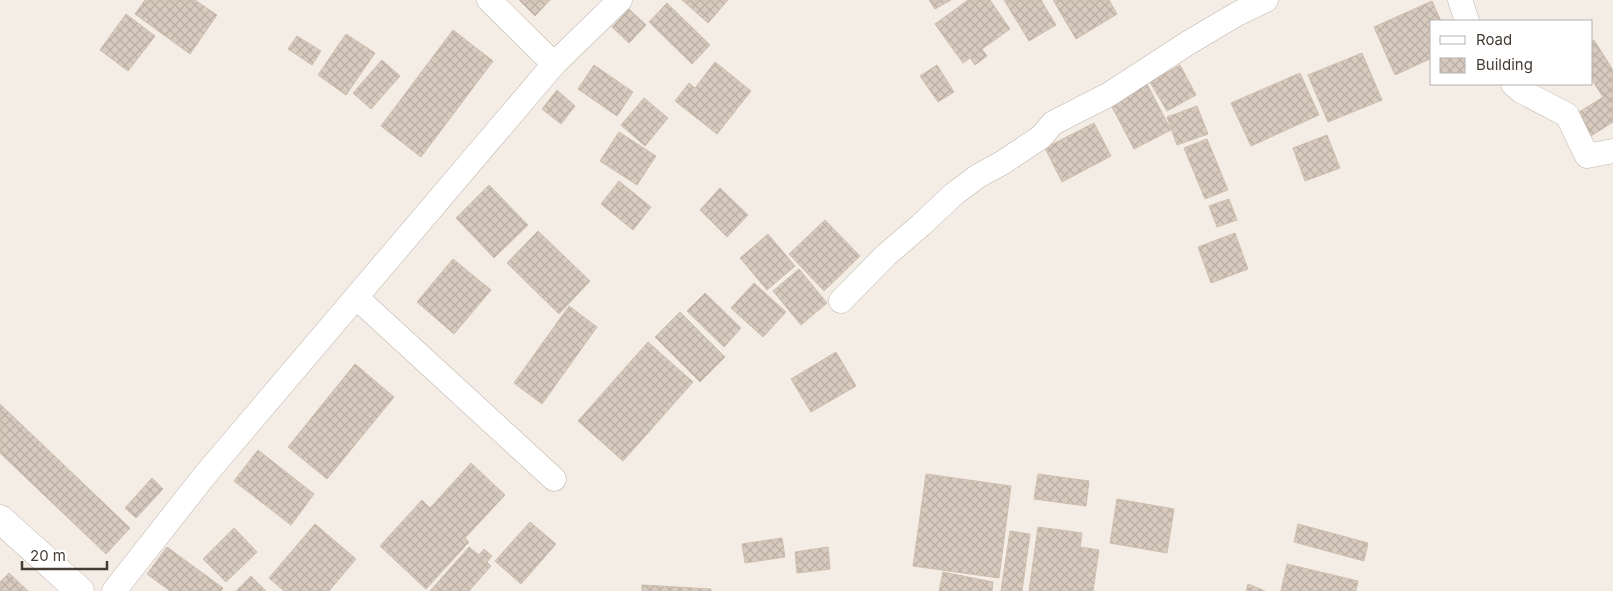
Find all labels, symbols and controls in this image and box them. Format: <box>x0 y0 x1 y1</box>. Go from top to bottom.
legend <box>1430 20 1593 85</box>
text: Road <box>1476 30 1512 49</box>
text: Building <box>1476 55 1533 74</box>
scale bar <box>22 538 108 570</box>
text: 20 m <box>30 546 66 565</box>

